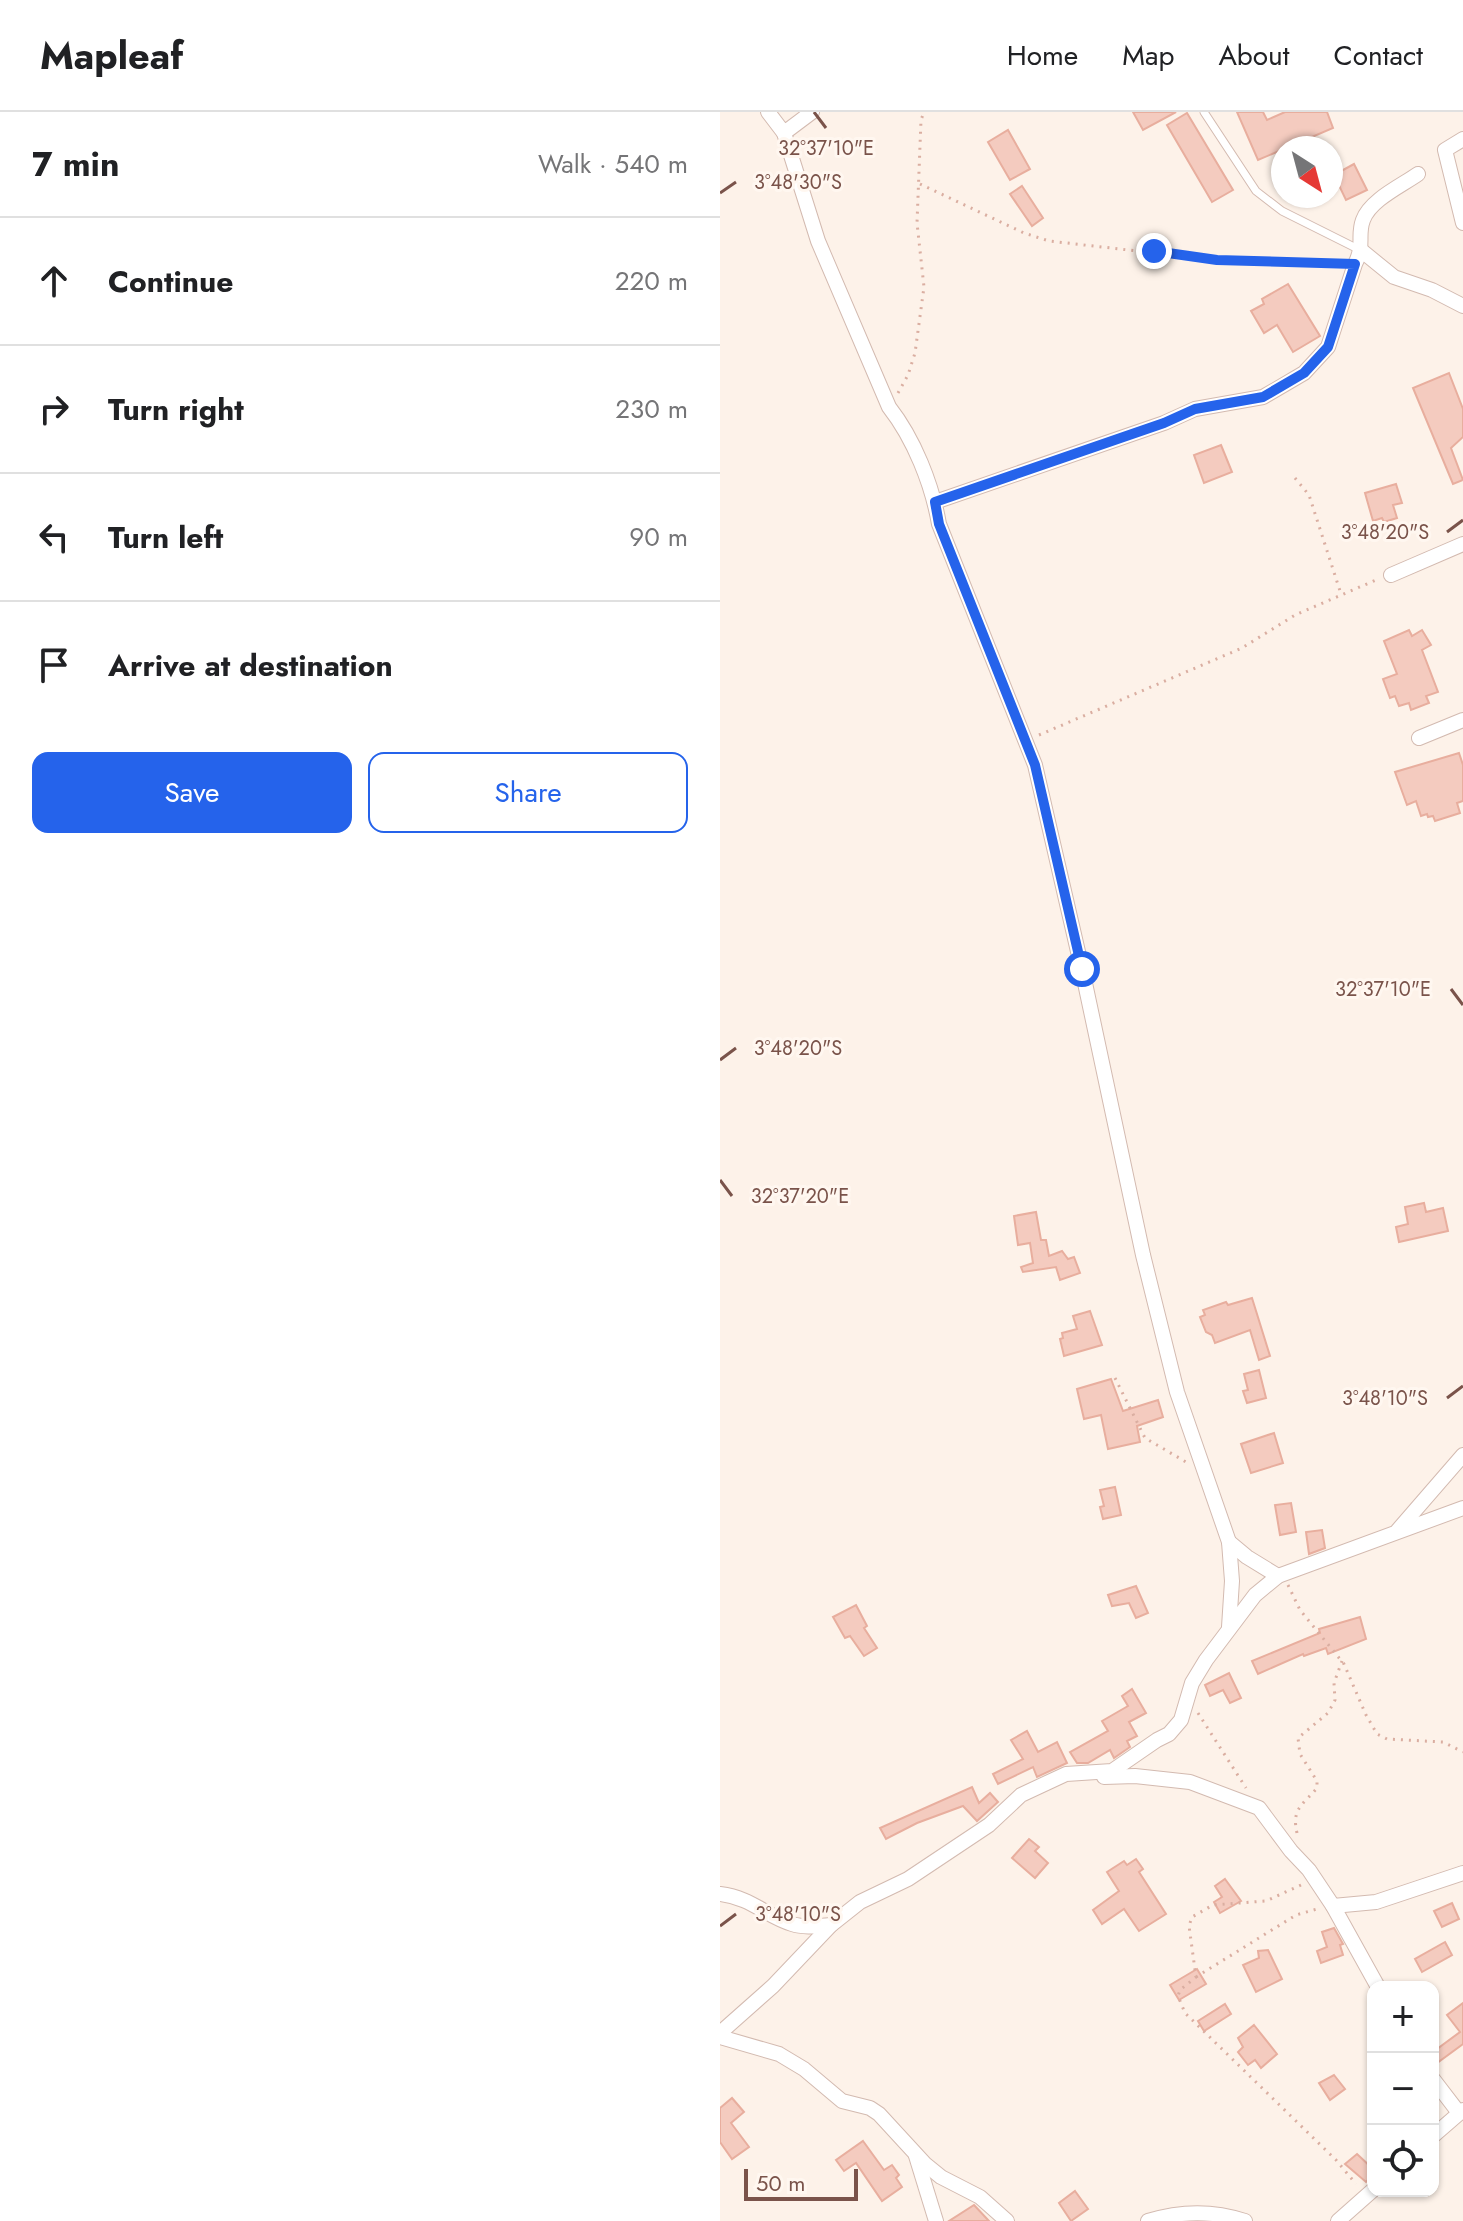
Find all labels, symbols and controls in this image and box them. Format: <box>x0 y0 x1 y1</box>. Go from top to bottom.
text: Mapleaf <box>40 28 183 83</box>
text: Home <box>1007 35 1078 76</box>
text: Map <box>1122 35 1174 76</box>
text: About <box>1218 35 1290 76</box>
text: Contact <box>1334 35 1423 76</box>
text: 32°37'10"E <box>778 134 874 163</box>
north arrow <box>1271 136 1343 208</box>
text: 7 min <box>32 140 120 189</box>
text: Walk · 540 m <box>538 145 688 183</box>
text: 3°48'30"S <box>754 168 842 197</box>
route end <box>1136 233 1172 269</box>
icon: ahead <box>32 259 76 303</box>
text: Continue <box>108 260 234 303</box>
text: 220 m <box>615 262 688 300</box>
icon: right <box>32 387 76 431</box>
text: Turn right <box>108 388 244 431</box>
text: 230 m <box>615 390 688 428</box>
icon: left <box>32 515 76 559</box>
text: Turn left <box>108 516 223 559</box>
text: 90 m <box>629 518 688 556</box>
text: 3°48'20"S <box>1341 518 1429 547</box>
icon: arrive <box>32 643 76 687</box>
text: Arrive at destination <box>108 644 393 687</box>
button: Save <box>32 752 352 833</box>
button: Share <box>368 752 688 833</box>
route start <box>1064 951 1100 987</box>
text: 32°37'10"E <box>1335 975 1431 1004</box>
text: 3°48'20"S <box>754 1034 842 1063</box>
text: 32°37'20"E <box>751 1182 849 1211</box>
text: 3°48'10"S <box>1342 1384 1428 1413</box>
text: 3°48'10"S <box>755 1900 841 1929</box>
map controls <box>1367 1981 1439 2197</box>
button: + <box>1367 1981 1439 2053</box>
button: − <box>1367 2053 1439 2125</box>
button: locate <box>1367 2125 1439 2197</box>
scale bar <box>744 2165 858 2201</box>
text: 50 m <box>756 2167 805 2199</box>

